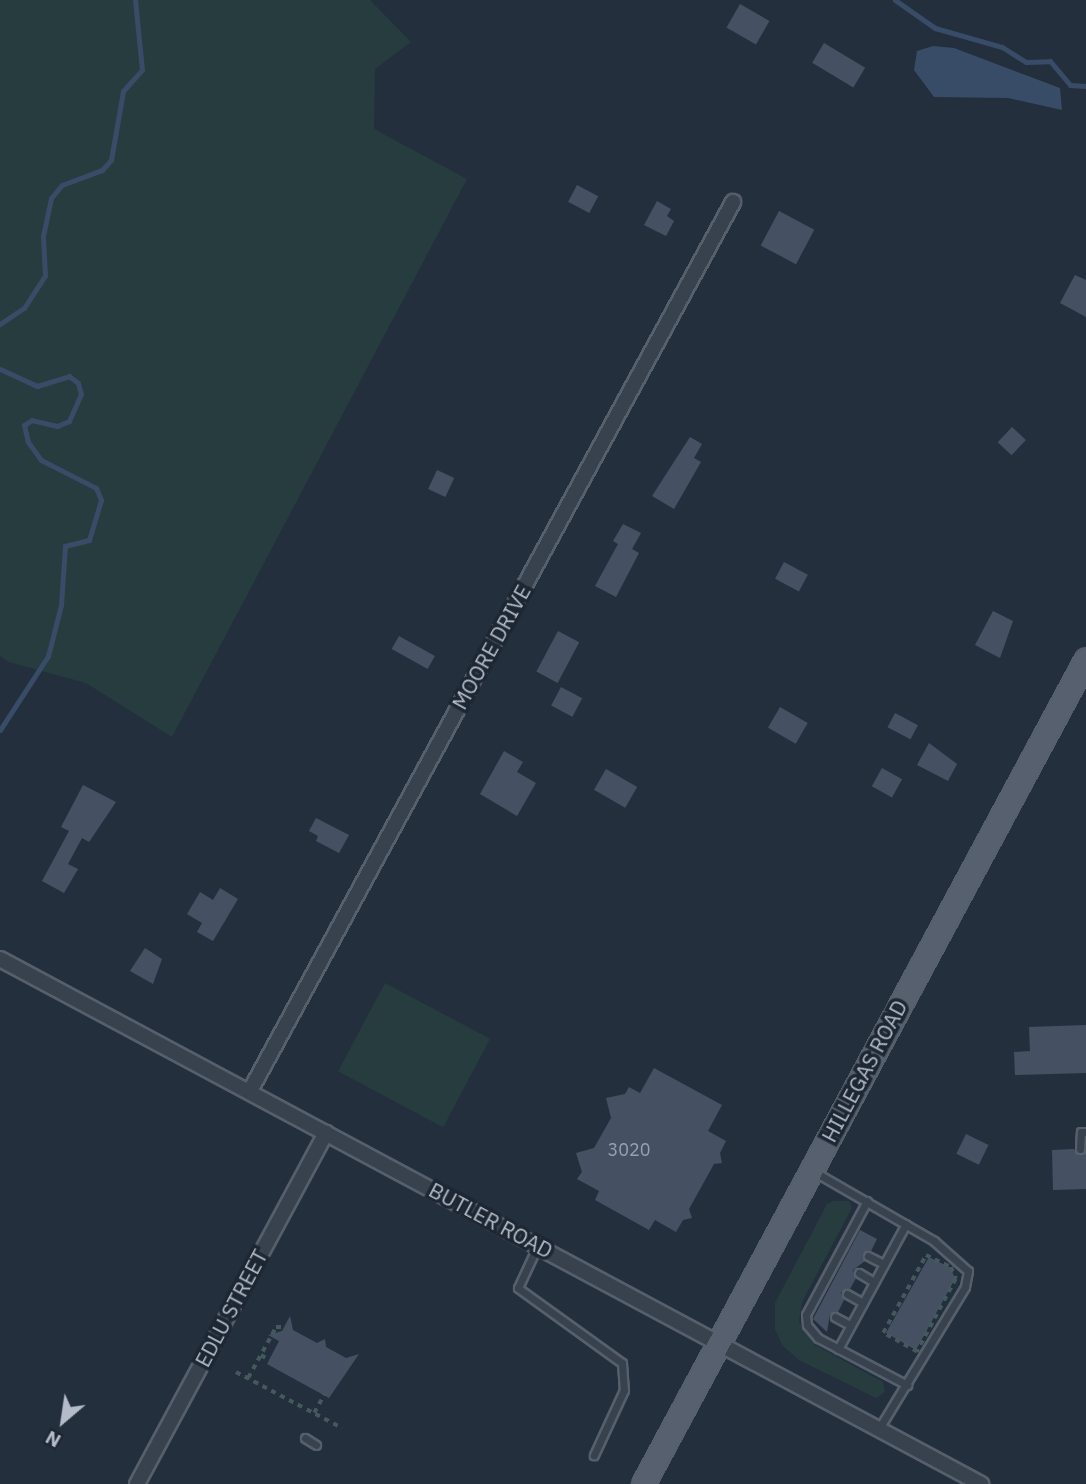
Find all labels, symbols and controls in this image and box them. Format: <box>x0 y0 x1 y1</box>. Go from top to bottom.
street label: MOORE DRIVE <box>446 580 536 714</box>
street label: HILLEGAS ROAD <box>816 996 912 1146</box>
house number: 3020 <box>607 1139 651 1161</box>
street label: BUTLER ROAD <box>425 1177 557 1263</box>
street label: EDLU STREET <box>190 1245 272 1371</box>
north arrow <box>28 1386 98 1456</box>
text: N <box>41 1426 65 1453</box>

